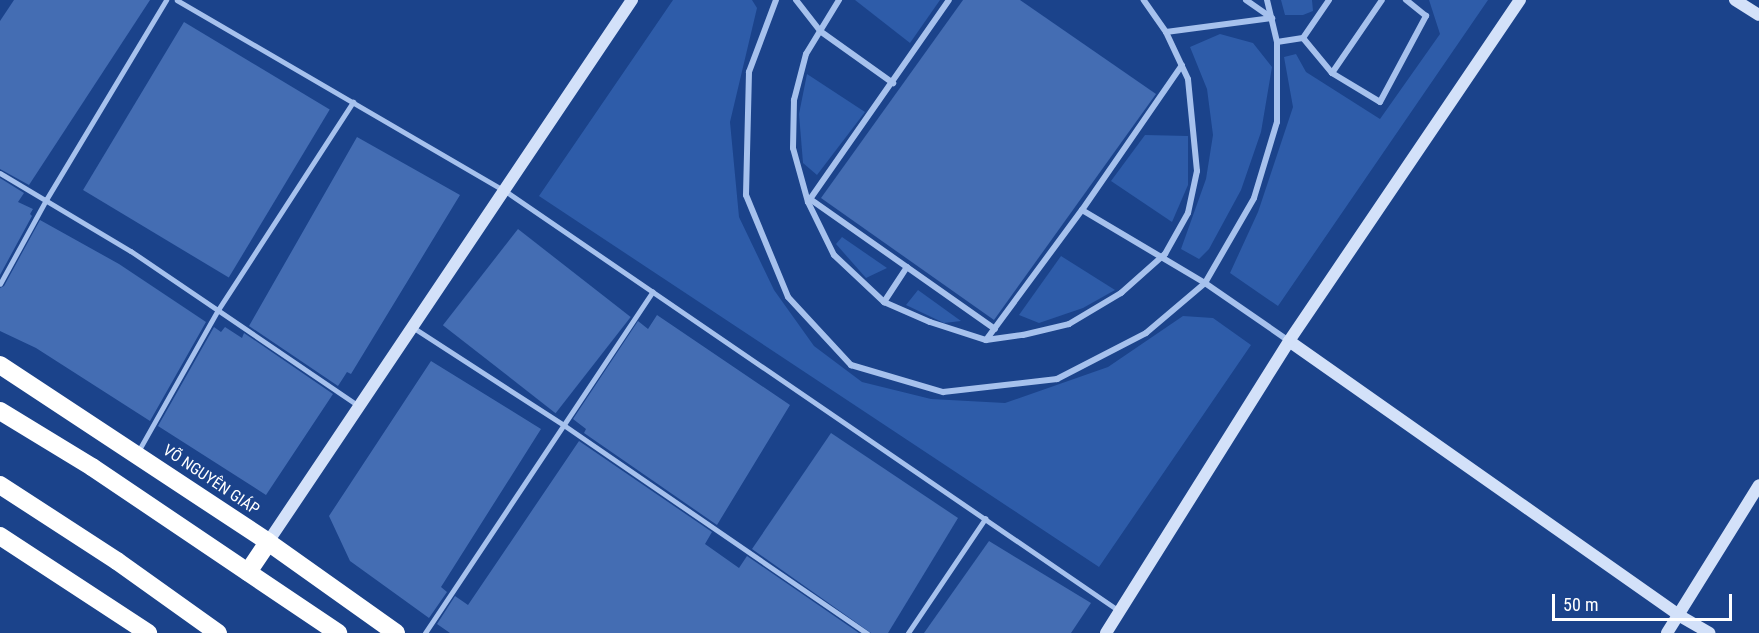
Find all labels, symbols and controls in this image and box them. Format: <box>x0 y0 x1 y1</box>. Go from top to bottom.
street label: VÕ NGUYÊN GIÁP <box>159 441 263 519</box>
scale bar <box>1555 582 1735 620</box>
text: 50 m <box>1563 594 1598 615</box>

